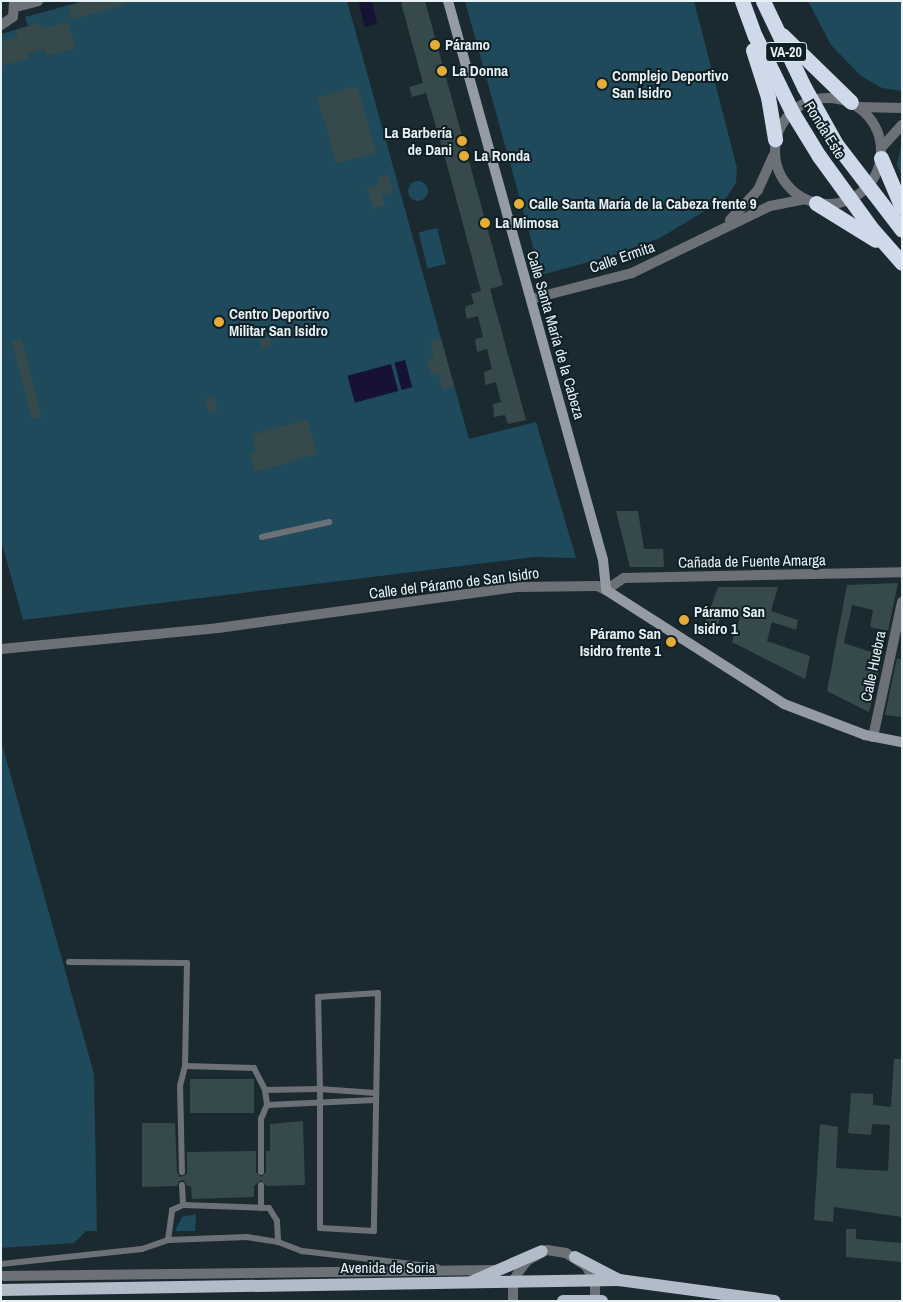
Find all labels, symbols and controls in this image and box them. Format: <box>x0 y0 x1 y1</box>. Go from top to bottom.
place label: Páramo <box>445 36 490 54</box>
marker: Páramo <box>429 39 441 51</box>
road number: VA-20 <box>765 41 807 64</box>
place label: La Donna <box>452 62 508 80</box>
marker: La Donna <box>436 65 448 77</box>
place label: Complejo Deportivo San Isidro <box>612 66 729 101</box>
marker: Complejo Deportivo San Isidro <box>596 78 608 90</box>
street label: Ronda Este <box>800 98 850 162</box>
place label: La Barbería de Dani <box>384 123 452 158</box>
marker: La Barbería de Dani <box>456 135 468 147</box>
place label: La Ronda <box>474 147 530 165</box>
marker: La Ronda <box>458 150 470 162</box>
place label: Calle Santa María de la Cabeza frente 9 <box>529 195 757 213</box>
marker: Calle Santa María de la Cabeza frente 9 <box>513 198 525 210</box>
place label: La Mimosa <box>495 214 559 232</box>
marker: La Mimosa <box>479 217 491 229</box>
street label: Calle Ermita <box>587 237 657 277</box>
street label: Calle Santa María de la Cabeza <box>523 249 589 421</box>
place label: Centro Deportivo Militar San Isidro <box>229 304 329 339</box>
marker: Centro Deportivo Militar San Isidro <box>213 316 225 328</box>
street label: Cañada de Fuente Amarga <box>678 551 826 571</box>
street label: Calle del Páramo de San Isidro <box>368 564 540 602</box>
place label: Páramo San Isidro 1 <box>694 602 765 637</box>
marker: Páramo San Isidro 1 <box>678 614 690 626</box>
place label: Páramo San Isidro frente 1 <box>580 624 661 659</box>
street label: Calle Huebra <box>857 629 889 703</box>
marker: Páramo San Isidro frente 1 <box>665 636 677 648</box>
street label: Avenida de Soria <box>341 1259 435 1277</box>

